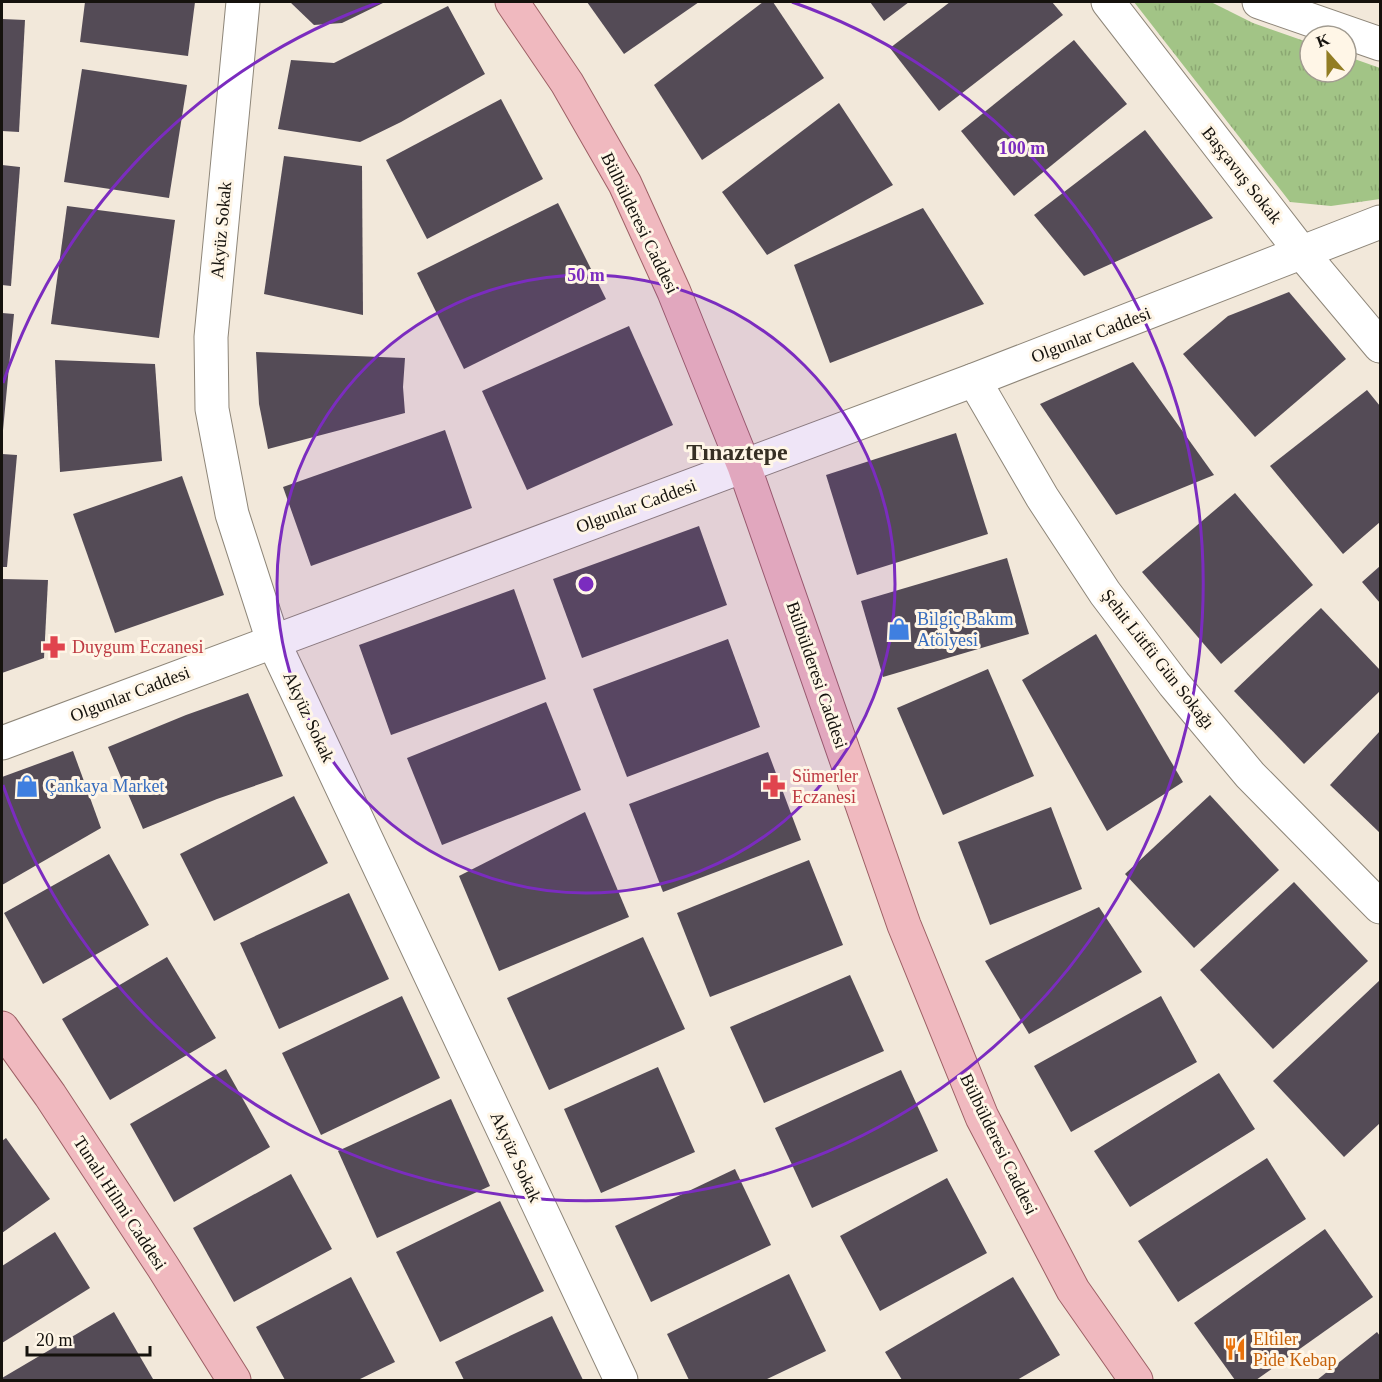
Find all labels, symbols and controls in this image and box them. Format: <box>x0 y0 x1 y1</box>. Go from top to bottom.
north arrow <box>1298 24 1358 84</box>
text: K <box>1314 30 1332 51</box>
street label: Başçavuş Sokak <box>1198 123 1286 227</box>
text: 100 m <box>999 138 1045 158</box>
street label: Bülbülderesi Caddesi <box>597 149 683 297</box>
street label: Akyüz Sokak <box>207 181 235 279</box>
text: 50 m <box>567 265 605 285</box>
street label: Olgunlar Caddesi <box>1028 303 1154 367</box>
district label: Tınaztepe <box>686 439 788 465</box>
street label: Olgunlar Caddesi <box>573 475 699 537</box>
centre of rings <box>576 574 596 594</box>
street label: Şehit Lütfü Gün Sokağı <box>1097 585 1219 733</box>
street label: Bülbülderesi Caddesi <box>782 599 852 751</box>
place label: Bilgiç Bakım Atölyesi <box>917 609 1014 650</box>
shop icon: Bilgiç Bakım Atölyesi <box>886 616 912 642</box>
pharmacy icon: Duygum Eczanesi <box>41 634 67 660</box>
place label: Duygum Eczanesi <box>72 637 203 657</box>
street label: Olgunlar Caddesi <box>67 662 193 726</box>
street label: Akyüz Sokak <box>279 669 339 765</box>
place label: Sümerler Eczanesi <box>792 766 858 807</box>
shop icon: Çankaya Market <box>14 773 40 799</box>
pharmacy icon: Sümerler Eczanesi <box>761 773 787 799</box>
place label: Çankaya Market <box>45 776 164 796</box>
street label: Bülbülderesi Caddesi <box>956 1070 1042 1218</box>
street label: Akyüz Sokak <box>486 1109 546 1205</box>
street label: Tunalı Hilmi Caddesi <box>69 1132 171 1274</box>
scale bar <box>27 1319 150 1357</box>
place label: Eltiler Pide Kebap <box>1253 1329 1336 1370</box>
text: 20 m <box>36 1330 73 1350</box>
restaurant icon: Eltiler Pide Kebap <box>1222 1336 1248 1362</box>

